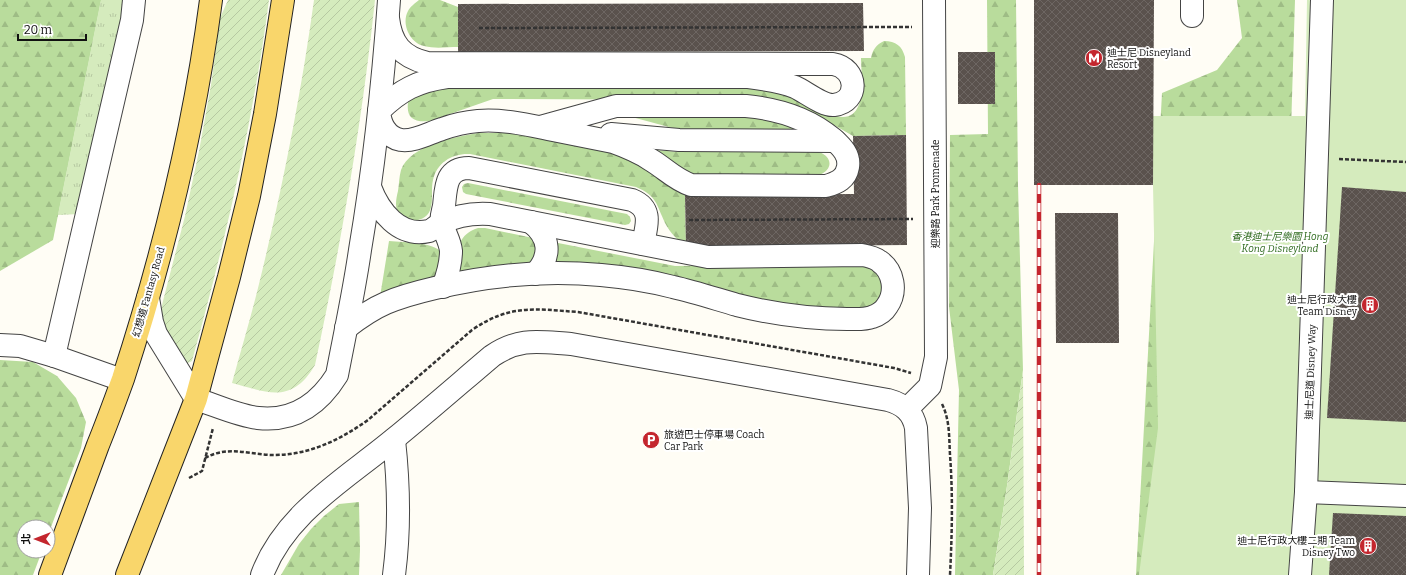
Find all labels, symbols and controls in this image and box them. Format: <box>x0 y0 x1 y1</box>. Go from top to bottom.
scale bar <box>18 16 86 42</box>
text: 20 m <box>24 23 53 37</box>
place label: 迪士尼 Disneyland Resort <box>1107 47 1191 71</box>
metro station icon: 迪士尼 Disneyland Resort <box>1084 48 1104 68</box>
street label: 迎樂路 Park Promenade <box>930 139 942 249</box>
park label: 香港迪士尼樂園 Hong Kong Disneyland <box>1232 231 1329 255</box>
street label: 幻想道 Fantasy Road <box>130 246 168 339</box>
place label: 迪士尼行政大樓 Team Disney <box>1287 294 1358 318</box>
building icon: 迪士尼行政大樓 Team Disney <box>1360 295 1380 315</box>
street label: 迪士尼道 Disney Way <box>1303 323 1319 420</box>
place label: 旅遊巴士停車場 Coach Car Park <box>664 429 765 453</box>
parking icon: 旅遊巴士停車場 Coach Car Park <box>641 430 661 450</box>
north arrow <box>16 519 56 559</box>
text: 北 <box>20 534 33 545</box>
place label: 迪士尼行政大樓二期 Team Disney Two <box>1237 535 1355 559</box>
building icon: 迪士尼行政大樓二期 Team Disney Two <box>1358 536 1378 556</box>

